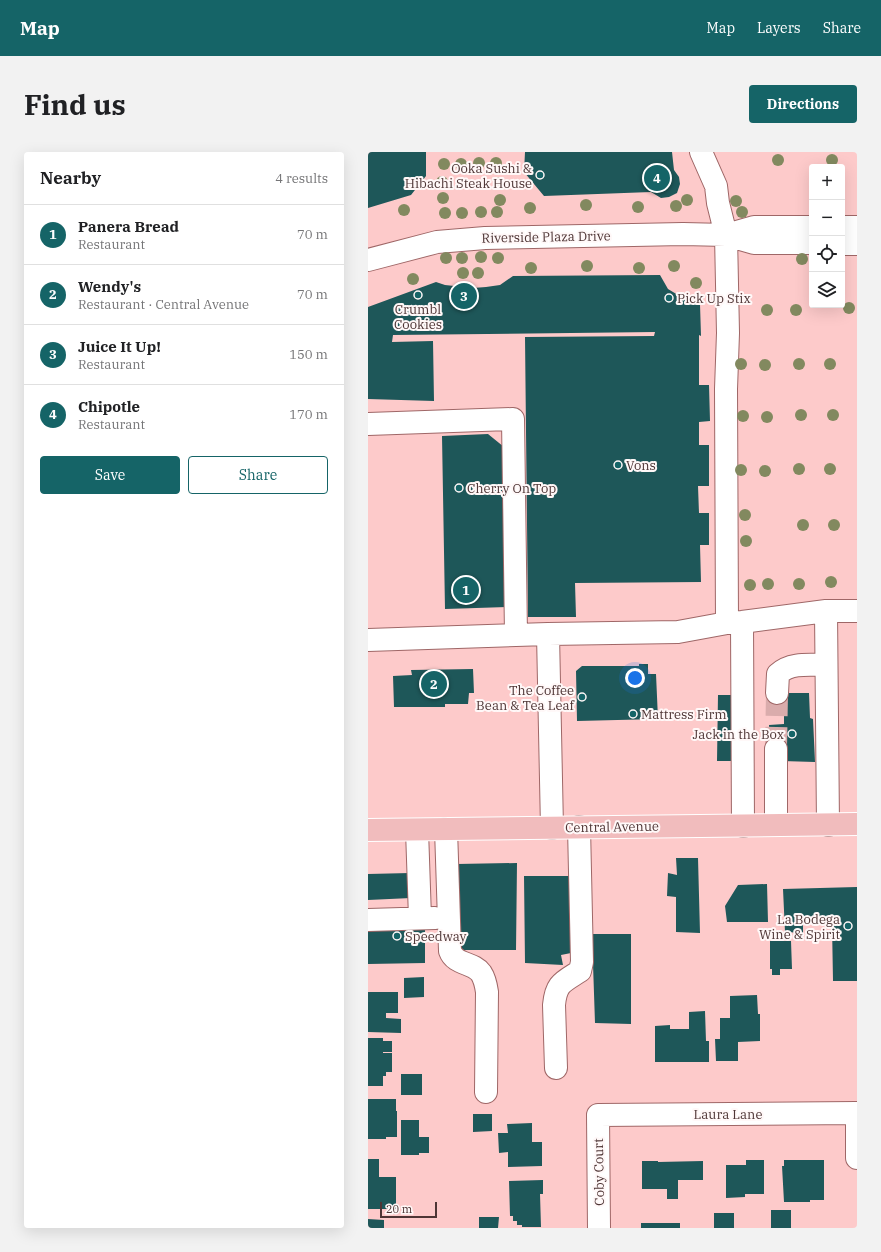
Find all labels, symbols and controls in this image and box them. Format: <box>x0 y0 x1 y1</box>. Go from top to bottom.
text: Map <box>20 16 60 40</box>
text: Map <box>707 19 735 37</box>
text: Layers <box>757 19 801 37</box>
text: Share <box>823 19 861 37</box>
button: Directions <box>749 85 857 123</box>
text: Find us <box>24 86 126 123</box>
place label: Ooka Sushi & Hibachi Steak House <box>405 160 532 192</box>
pin: 4 <box>644 163 670 193</box>
map controls <box>809 164 845 308</box>
button: + <box>809 164 845 200</box>
text: Nearby <box>40 167 101 189</box>
text: 4 results <box>275 170 328 187</box>
marker: Ooka Sushi & Hibachi Steak House <box>535 170 545 180</box>
button: − <box>809 200 845 236</box>
text: Panera Bread <box>78 217 179 236</box>
text: 1 <box>49 226 57 243</box>
text: 70 m <box>297 226 328 243</box>
street label: Riverside Plaza Drive <box>481 227 611 247</box>
text: Restaurant <box>78 236 145 253</box>
button: locate <box>809 236 845 272</box>
button: layers <box>809 272 845 308</box>
text: Wendy's <box>78 277 141 296</box>
pin: 3 <box>451 281 477 311</box>
text: 2 <box>49 286 57 303</box>
text: 70 m <box>297 286 328 303</box>
marker: Crumbl Cookies <box>413 290 423 300</box>
place label: Pick Up Stix <box>677 290 751 307</box>
marker: Pick Up Stix <box>664 293 674 303</box>
text: Restaurant · Central Avenue <box>78 296 249 313</box>
place label: Crumbl Cookies <box>394 301 442 333</box>
text: Juice It Up! <box>78 337 161 356</box>
text: 3 <box>49 346 57 363</box>
text: 150 m <box>289 346 328 363</box>
text: Restaurant <box>78 356 145 373</box>
text: Chipotle <box>78 397 140 416</box>
text: 4 <box>49 406 57 423</box>
text: 170 m <box>289 406 328 423</box>
text: Restaurant <box>78 416 145 433</box>
button: Save <box>40 456 180 494</box>
button: Share <box>188 456 328 494</box>
place label: Vons <box>626 457 656 474</box>
marker: Vons <box>613 460 623 470</box>
place label: Cherry On Top <box>467 480 556 497</box>
marker: Cherry On Top <box>454 483 464 493</box>
pin: 1 <box>453 575 479 605</box>
your location <box>625 668 645 688</box>
pin: 2 <box>421 669 447 699</box>
place label: The Coffee Bean & Tea Leaf <box>476 682 576 714</box>
marker: The Coffee Bean & Tea Leaf <box>577 692 587 702</box>
place label: Mattress Firm <box>641 706 727 723</box>
marker: Mattress Firm <box>628 709 638 719</box>
place label: Jack in the Box <box>692 726 784 743</box>
marker: Jack in the Box <box>787 729 797 739</box>
street label: Central Avenue <box>565 818 659 836</box>
place label: La Bodega Wine & Spirit <box>759 911 840 943</box>
marker: La Bodega Wine & Spirit <box>843 921 853 931</box>
place label: Speedway <box>405 928 467 945</box>
marker: Speedway <box>392 931 402 941</box>
street label: Laura Lane <box>694 1106 762 1123</box>
street label: Coby Court <box>590 1138 608 1206</box>
scale bar <box>380 1200 437 1219</box>
text: 20 m <box>386 1202 412 1216</box>

